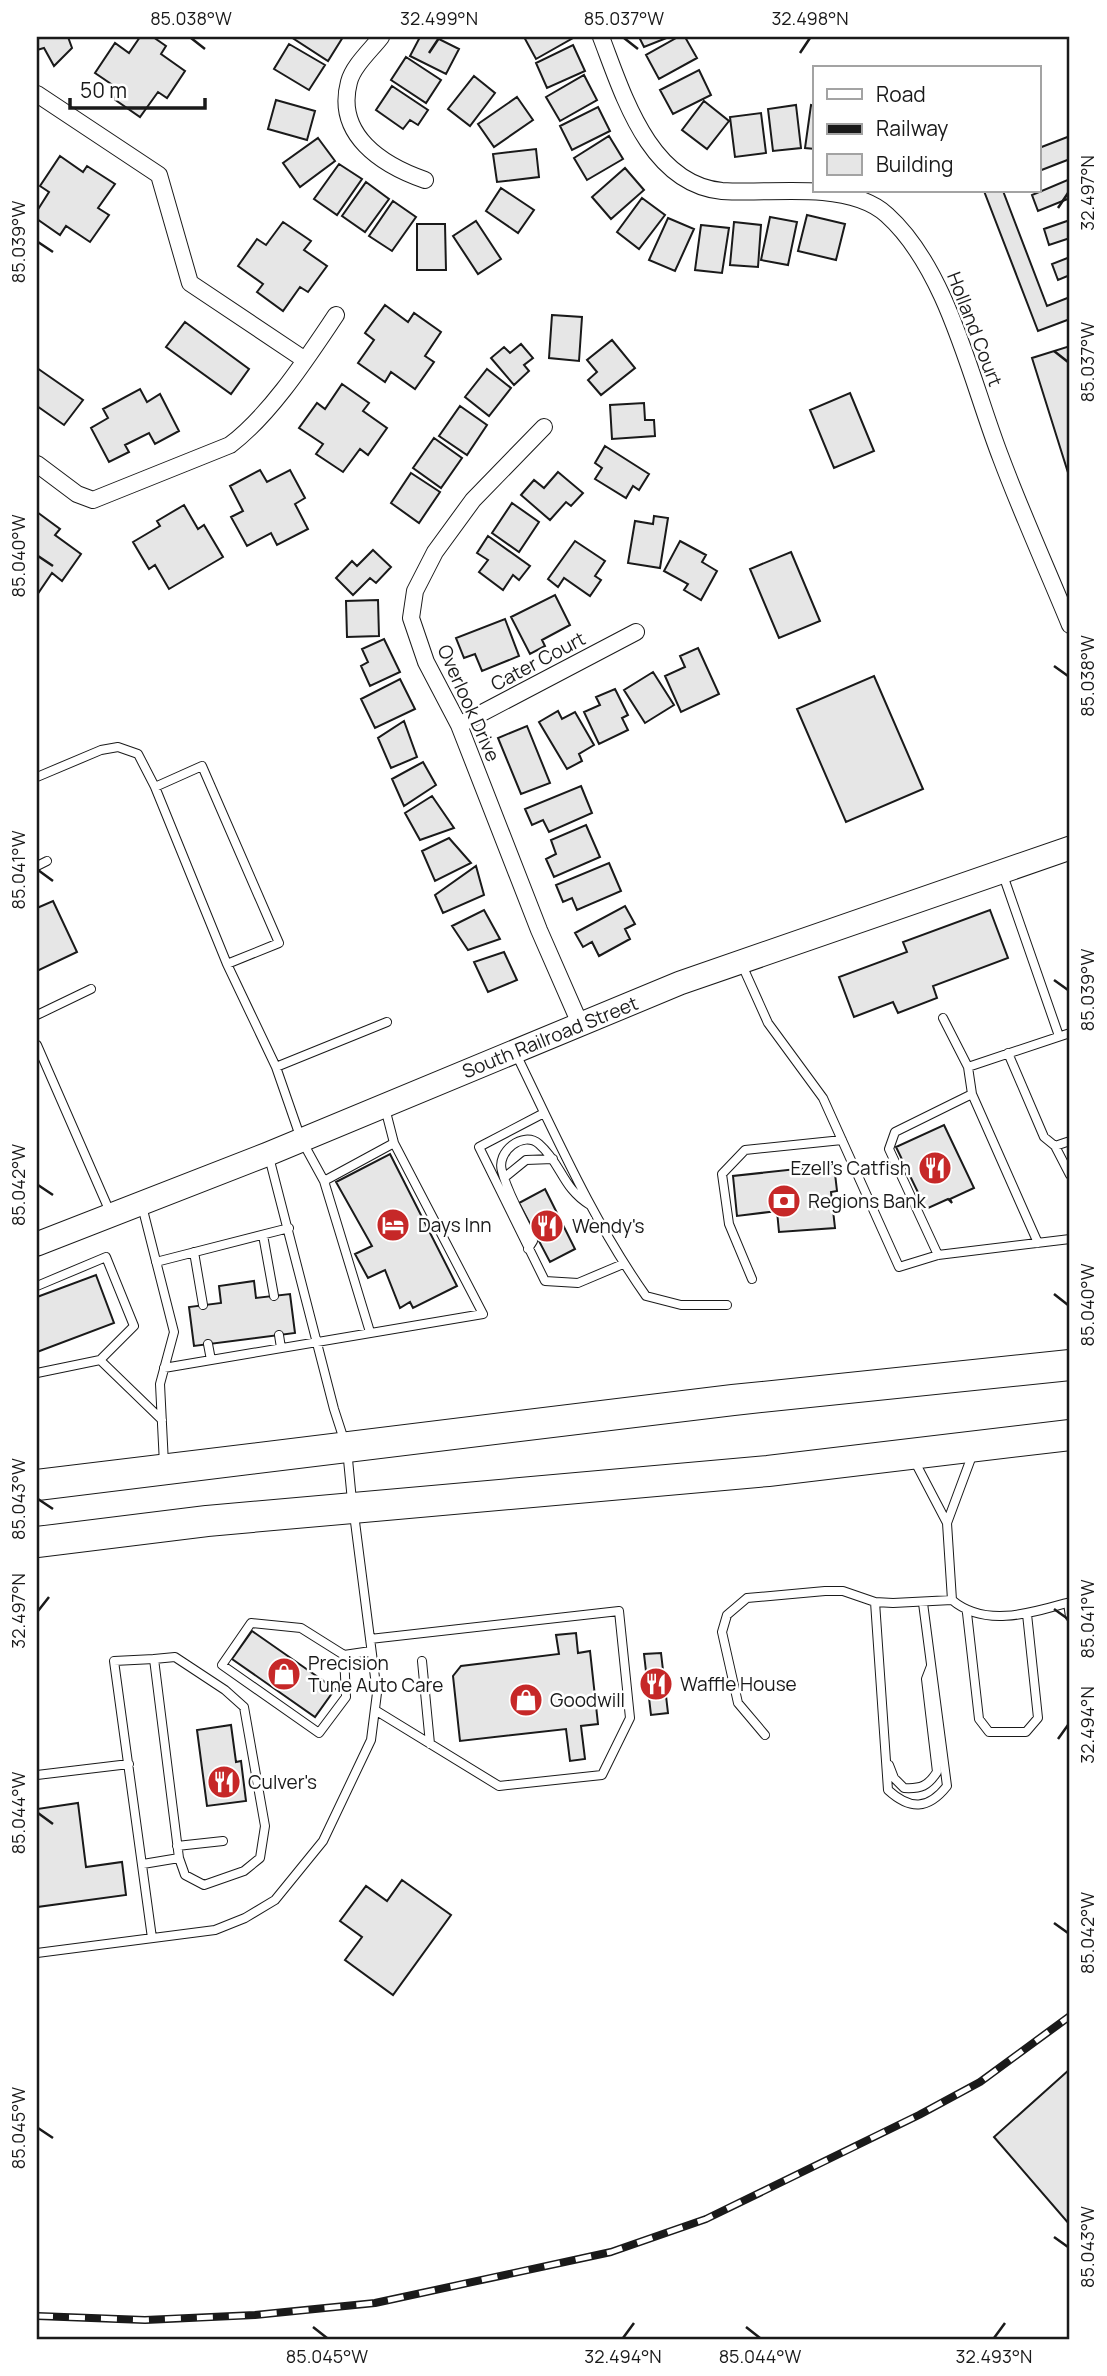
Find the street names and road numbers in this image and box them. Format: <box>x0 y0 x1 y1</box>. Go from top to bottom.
street label: Holland Court <box>941 268 1009 390</box>
street label: Cater Court <box>486 625 590 697</box>
street label: Overlook Drive <box>432 640 506 766</box>
street label: South Railroad Street <box>458 990 642 1084</box>

